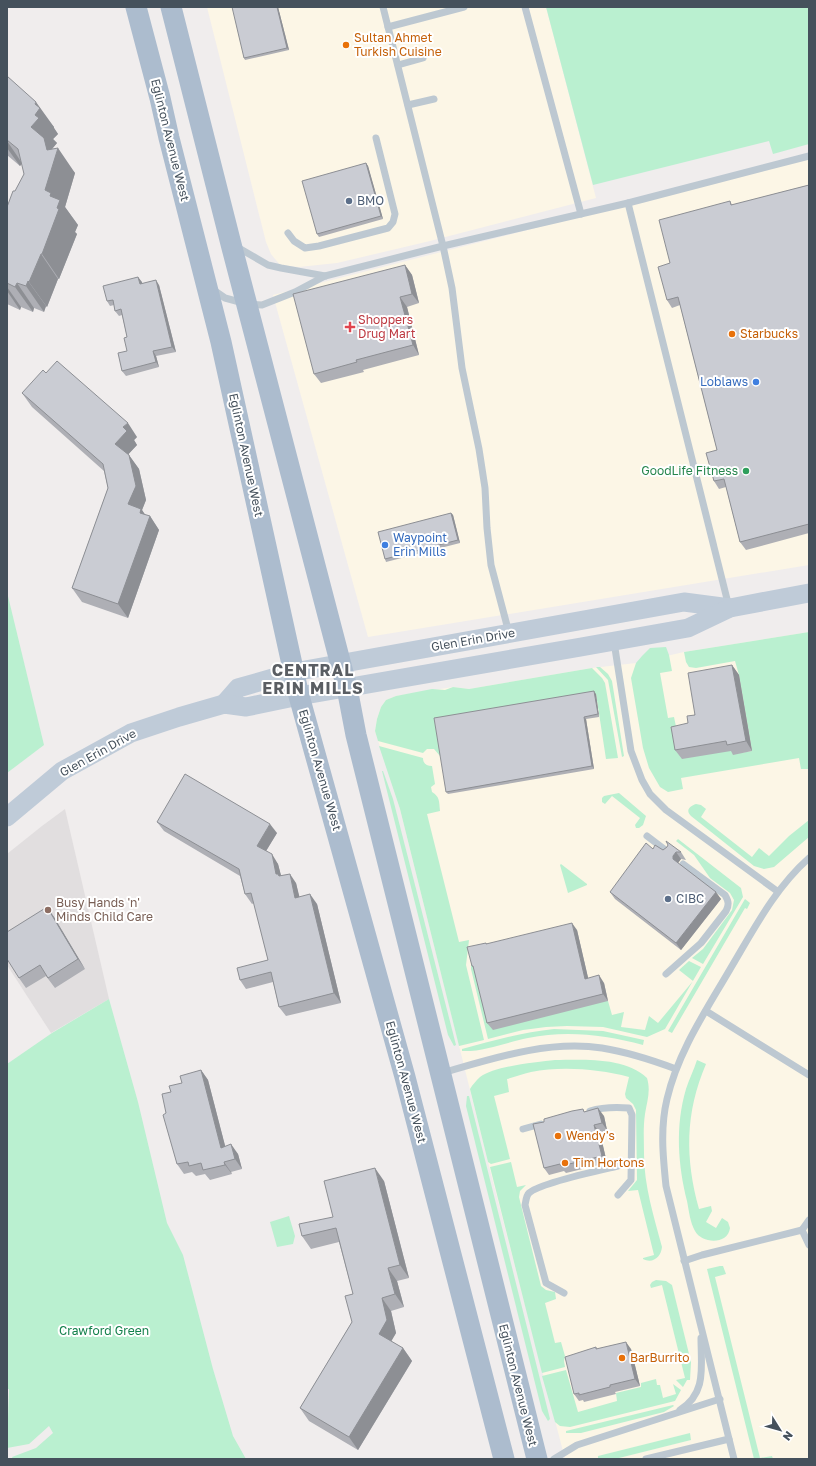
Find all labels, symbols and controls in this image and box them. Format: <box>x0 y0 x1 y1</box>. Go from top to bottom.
place label: Sultan Ahmet Turkish Cuisine <box>354 30 442 59</box>
marker: Sultan Ahmet Turkish Cuisine <box>341 40 351 50</box>
street label: Eglinton Avenue West <box>148 77 193 203</box>
place label: BMO <box>357 193 384 208</box>
marker: BMO <box>344 196 354 206</box>
place label: Shoppers Drug Mart <box>358 312 416 341</box>
marker: Shoppers Drug Mart <box>345 322 355 332</box>
place label: Starbucks <box>740 326 798 341</box>
marker: Starbucks <box>727 329 737 339</box>
place label: Loblaws <box>700 374 748 389</box>
marker: Loblaws <box>751 377 761 387</box>
street label: Eglinton Avenue West <box>226 392 267 518</box>
place label: GoodLife Fitness <box>641 463 738 478</box>
marker: GoodLife Fitness <box>741 466 751 476</box>
place label: Waypoint Erin Mills <box>393 530 447 559</box>
marker: Waypoint Erin Mills <box>380 540 390 550</box>
street label: Glen Erin Drive <box>430 625 516 654</box>
district label: CENTRAL ERIN MILLS <box>262 660 364 698</box>
street label: Eglinton Avenue West <box>296 707 345 833</box>
street label: Glen Erin Drive <box>57 725 139 780</box>
place label: CIBC <box>676 891 704 906</box>
marker: CIBC <box>663 894 673 904</box>
place label: Busy Hands 'n' Minds Child Care <box>56 895 153 924</box>
marker: Busy Hands 'n' Minds Child Care <box>43 905 53 915</box>
street label: Eglinton Avenue West <box>383 1019 430 1145</box>
place label: Wendy's <box>566 1128 615 1143</box>
marker: Wendy's <box>553 1131 563 1141</box>
place label: Tim Hortons <box>573 1155 644 1170</box>
marker: Tim Hortons <box>560 1158 570 1168</box>
street label: Eglinton Avenue West <box>496 1322 541 1448</box>
park label: Crawford Green <box>59 1323 149 1338</box>
place label: BarBurrito <box>630 1350 689 1365</box>
marker: BarBurrito <box>617 1353 627 1363</box>
north arrow <box>760 1410 800 1450</box>
text: N <box>781 1429 796 1444</box>

